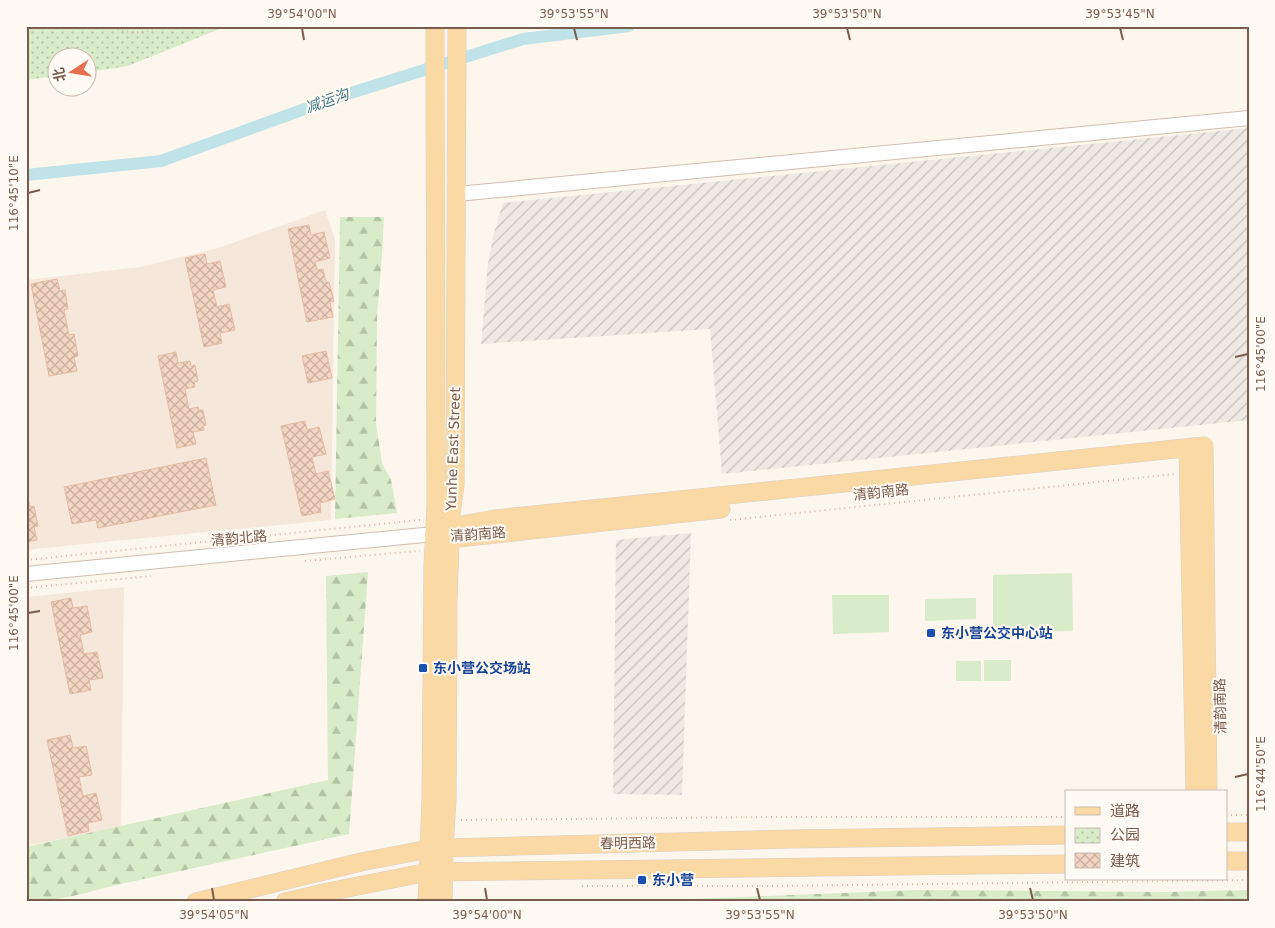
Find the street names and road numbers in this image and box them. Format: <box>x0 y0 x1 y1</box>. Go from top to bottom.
street label: Yunhe East Street <box>443 386 463 512</box>
street label: 清韵南路 <box>852 481 910 503</box>
street label: 清韵南路 <box>450 524 506 544</box>
street label: 清韵北路 <box>210 528 268 548</box>
street label: 清韵南路 <box>1212 678 1228 734</box>
street label: 春明西路 <box>600 835 656 851</box>

